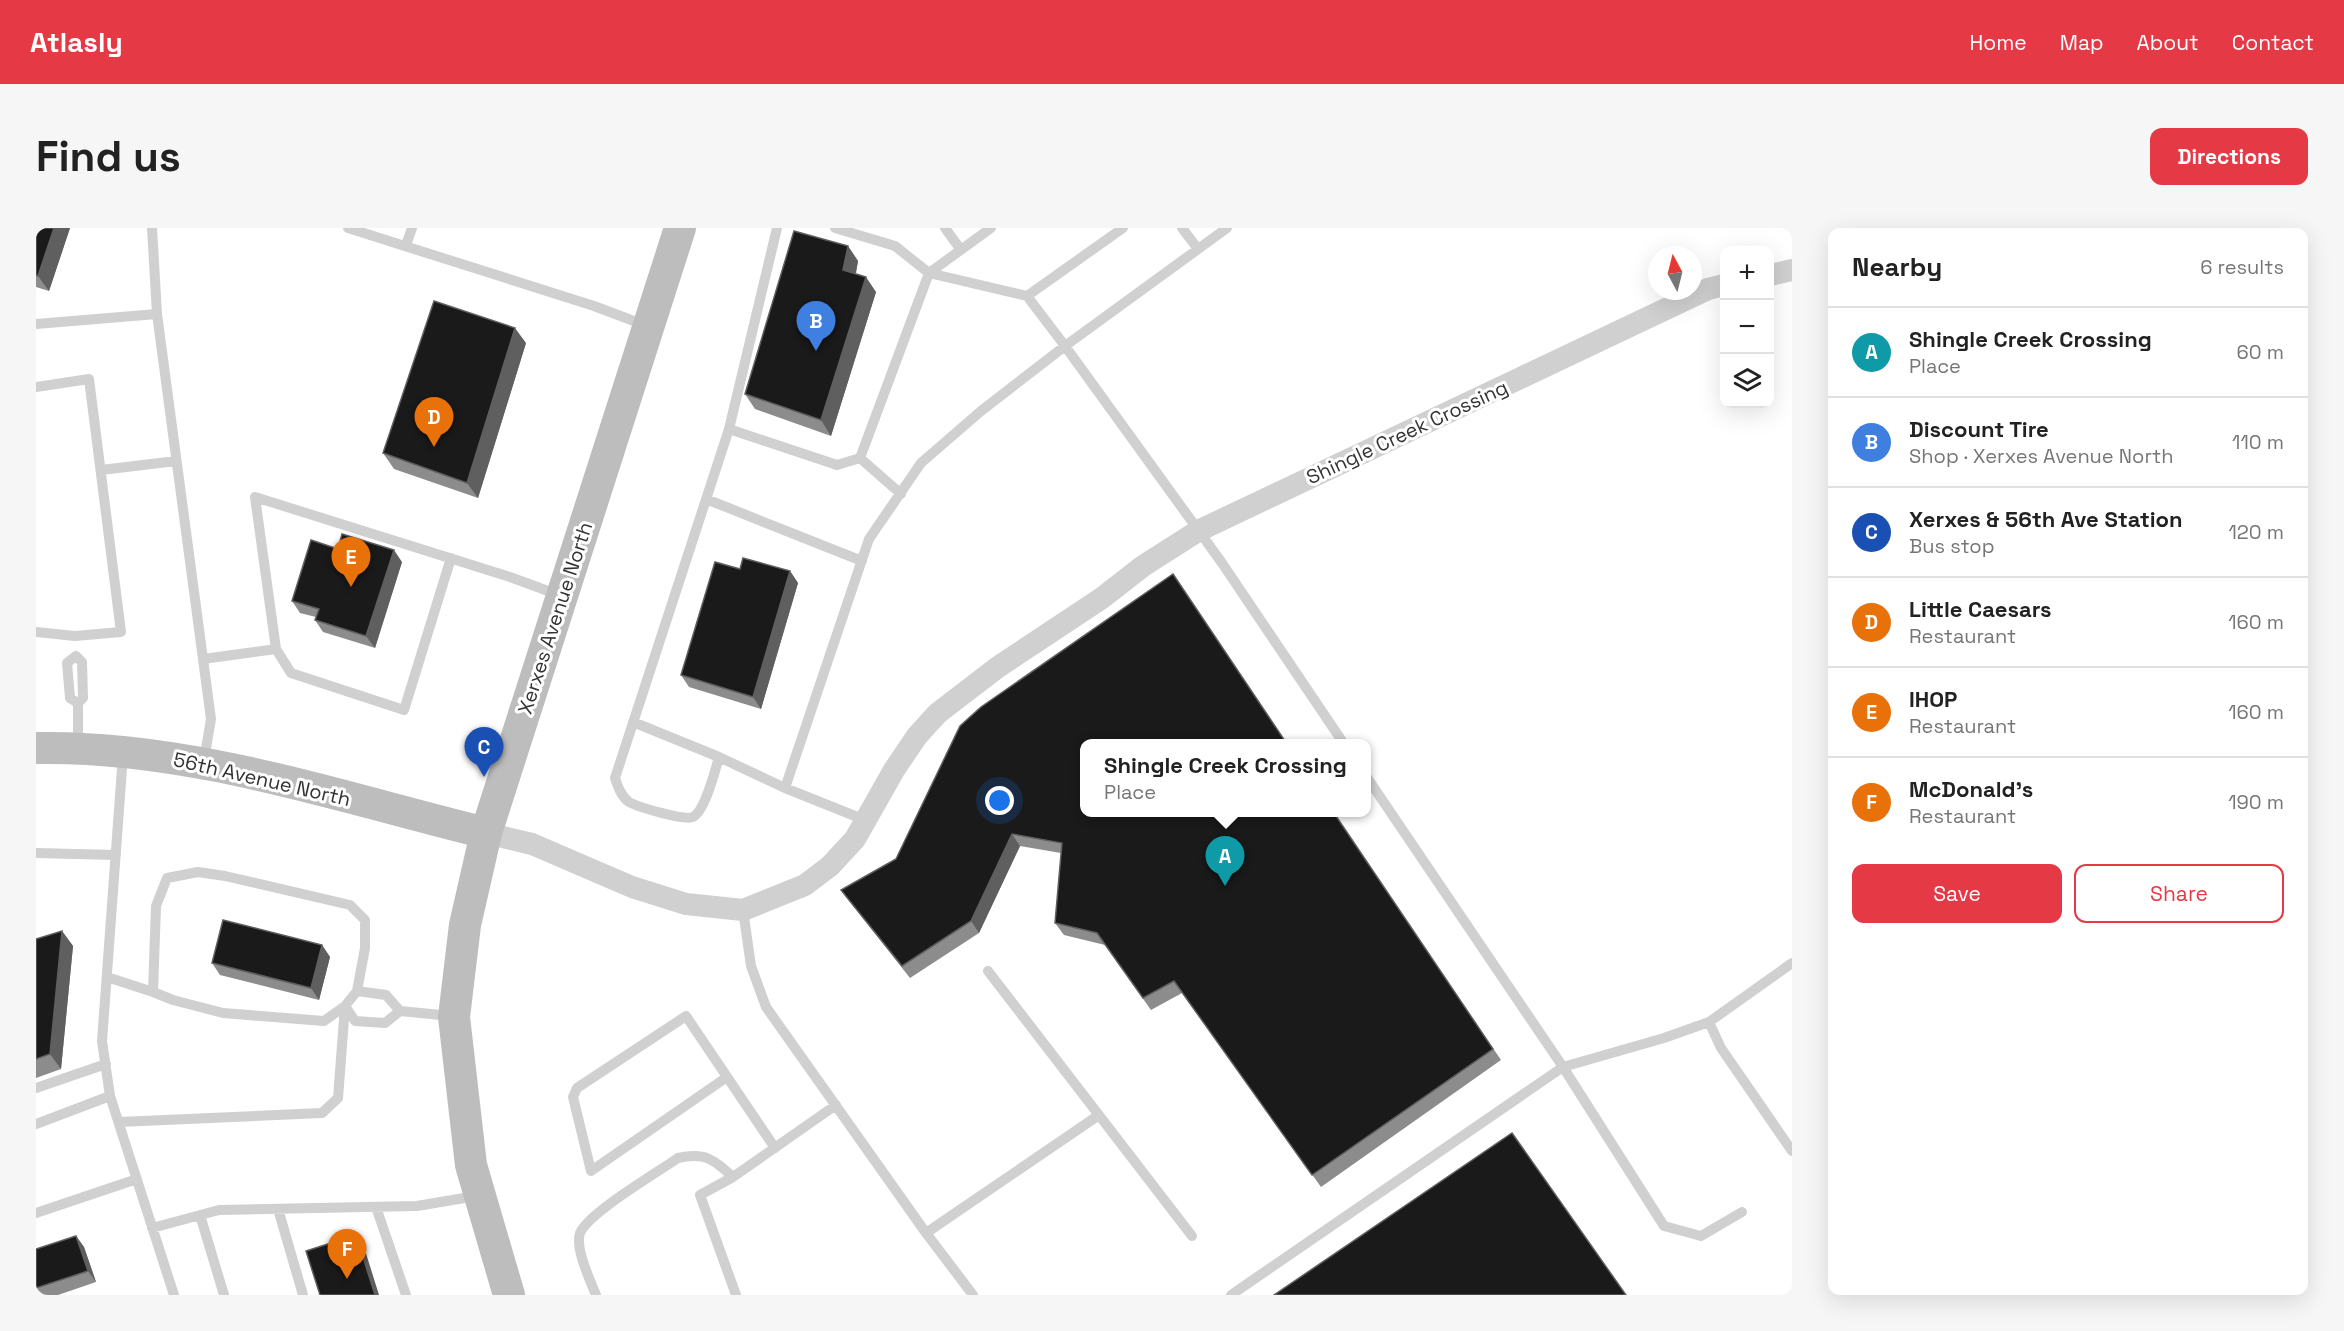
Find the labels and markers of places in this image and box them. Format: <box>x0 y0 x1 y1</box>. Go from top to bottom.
pin: B <box>796 302 836 351</box>
pin: D <box>414 398 454 447</box>
pin: E <box>332 538 370 587</box>
pin: C <box>464 728 504 777</box>
pin: A <box>1206 836 1244 886</box>
pin: F <box>328 1230 366 1279</box>

